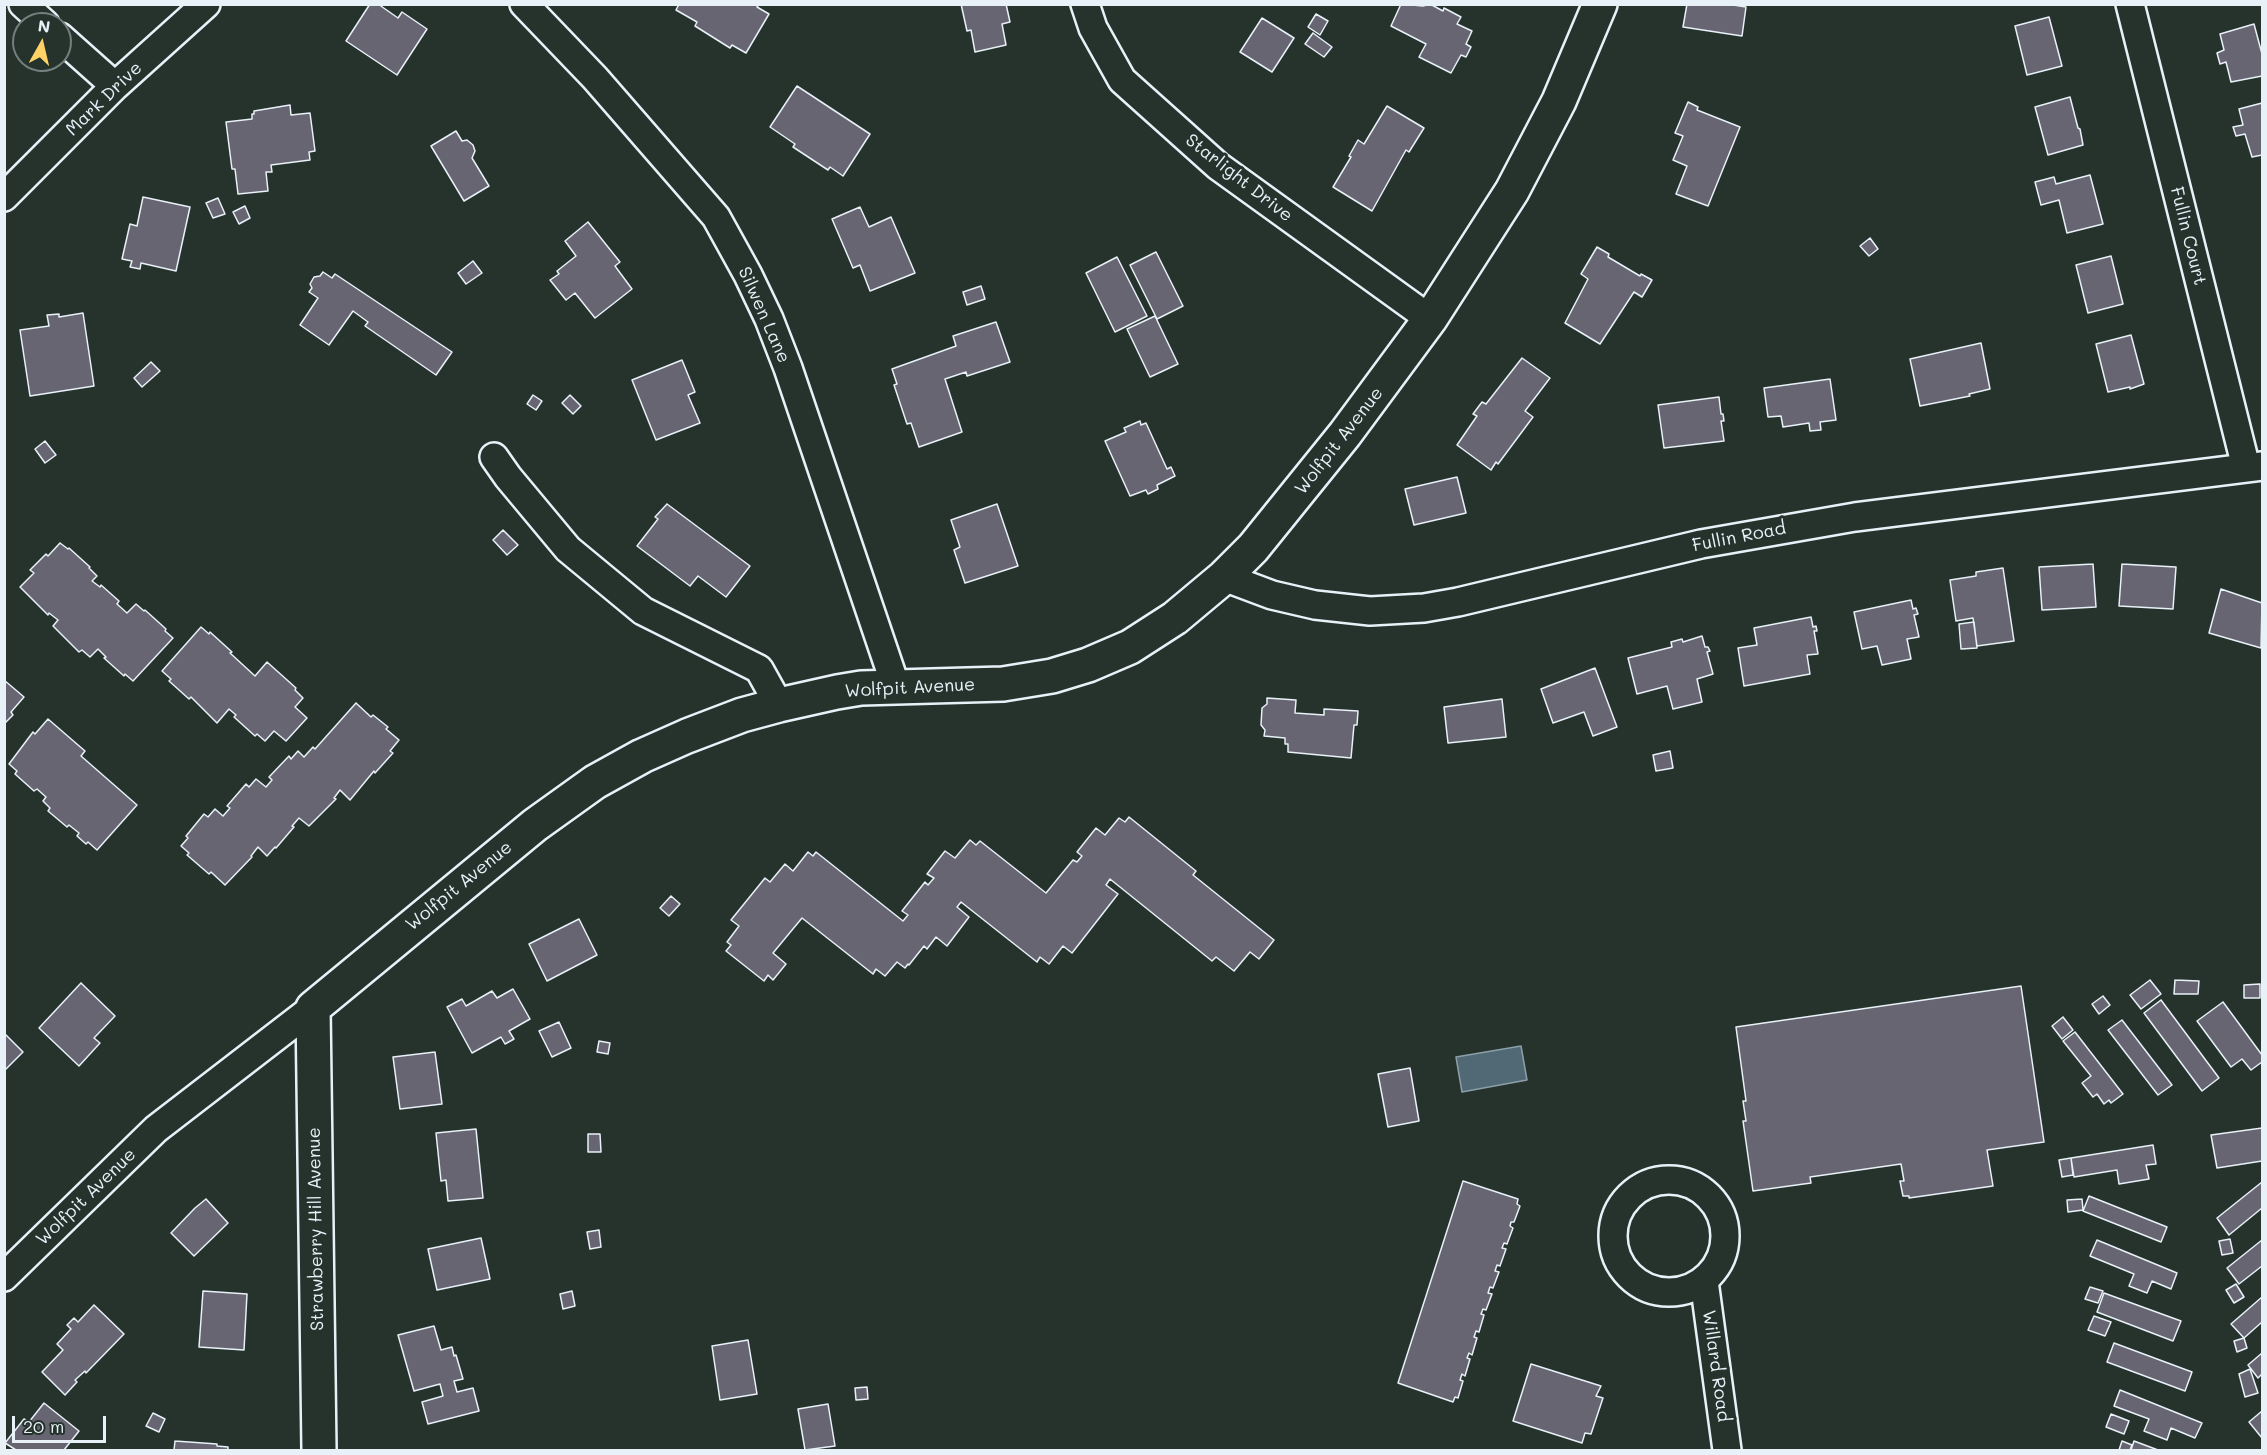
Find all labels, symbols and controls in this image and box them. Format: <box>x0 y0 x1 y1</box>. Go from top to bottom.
north arrow <box>12 12 72 72</box>
text: N <box>37 14 52 37</box>
street label: Mark Drive <box>61 57 147 141</box>
street label: Starlight Drive <box>1181 129 1297 227</box>
street label: Fullin Court <box>2165 185 2211 287</box>
street label: Silwen Lane <box>733 264 795 366</box>
street label: Wolfpit Avenue <box>1290 383 1388 499</box>
street label: Fullin Road <box>1690 517 1788 557</box>
street label: Wolfpit Avenue <box>844 674 976 702</box>
street label: Wolfpit Avenue <box>401 837 517 935</box>
street label: Strawberry Hill Avenue <box>303 1127 329 1331</box>
street label: Wolfpit Avenue <box>32 1144 140 1250</box>
street label: Willard Road <box>1697 1309 1735 1423</box>
scale bar <box>15 1404 110 1442</box>
text: 20 m <box>23 1414 64 1438</box>

